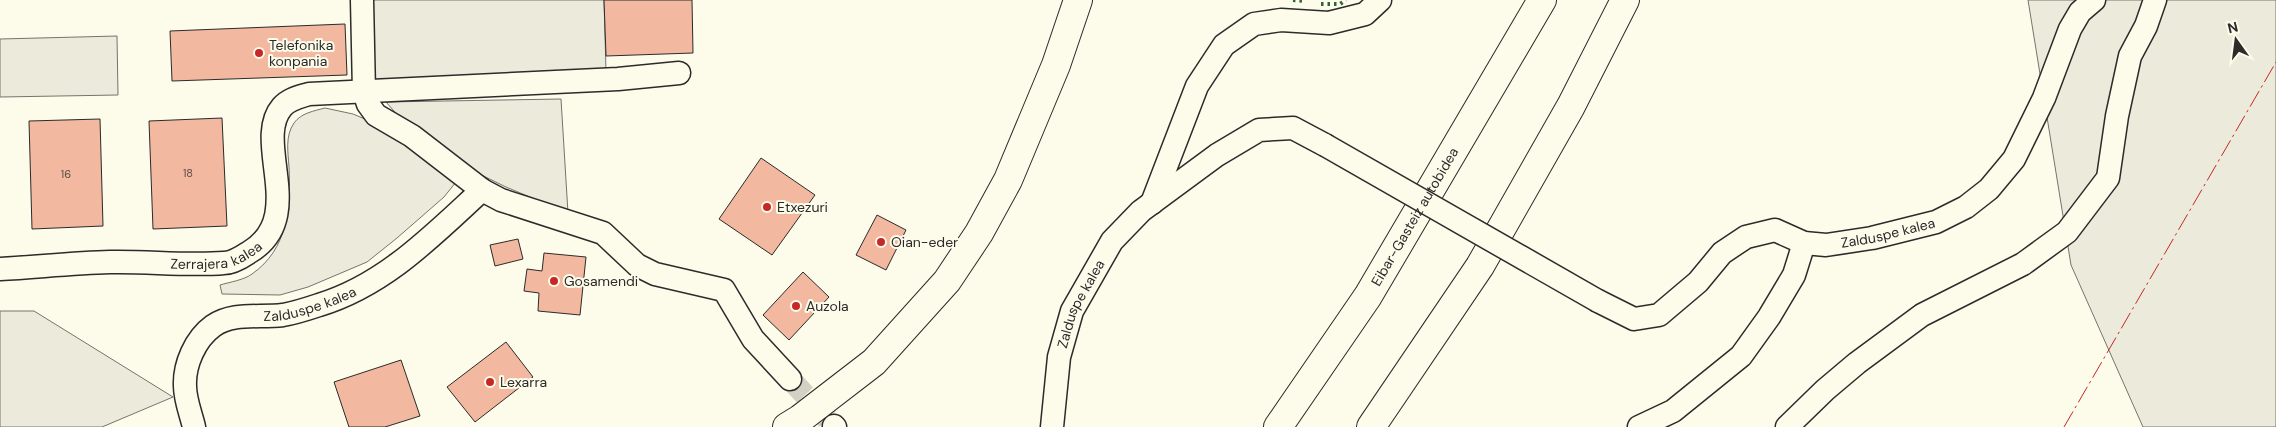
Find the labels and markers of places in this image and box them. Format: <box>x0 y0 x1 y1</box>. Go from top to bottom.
place label: Telefonika konpania <box>269 36 333 70</box>
marker: Telefonika konpania <box>253 47 265 59</box>
place label: Etxezuri <box>777 198 828 216</box>
marker: Etxezuri <box>761 201 773 213</box>
place label: Oian-eder <box>891 233 958 251</box>
marker: Oian-eder <box>875 236 887 248</box>
place label: Gosamendi <box>564 272 638 290</box>
marker: Gosamendi <box>548 275 560 287</box>
place label: Auzola <box>806 297 849 315</box>
marker: Auzola <box>790 300 802 312</box>
place label: Lexarra <box>500 373 547 391</box>
marker: Lexarra <box>484 376 496 388</box>

